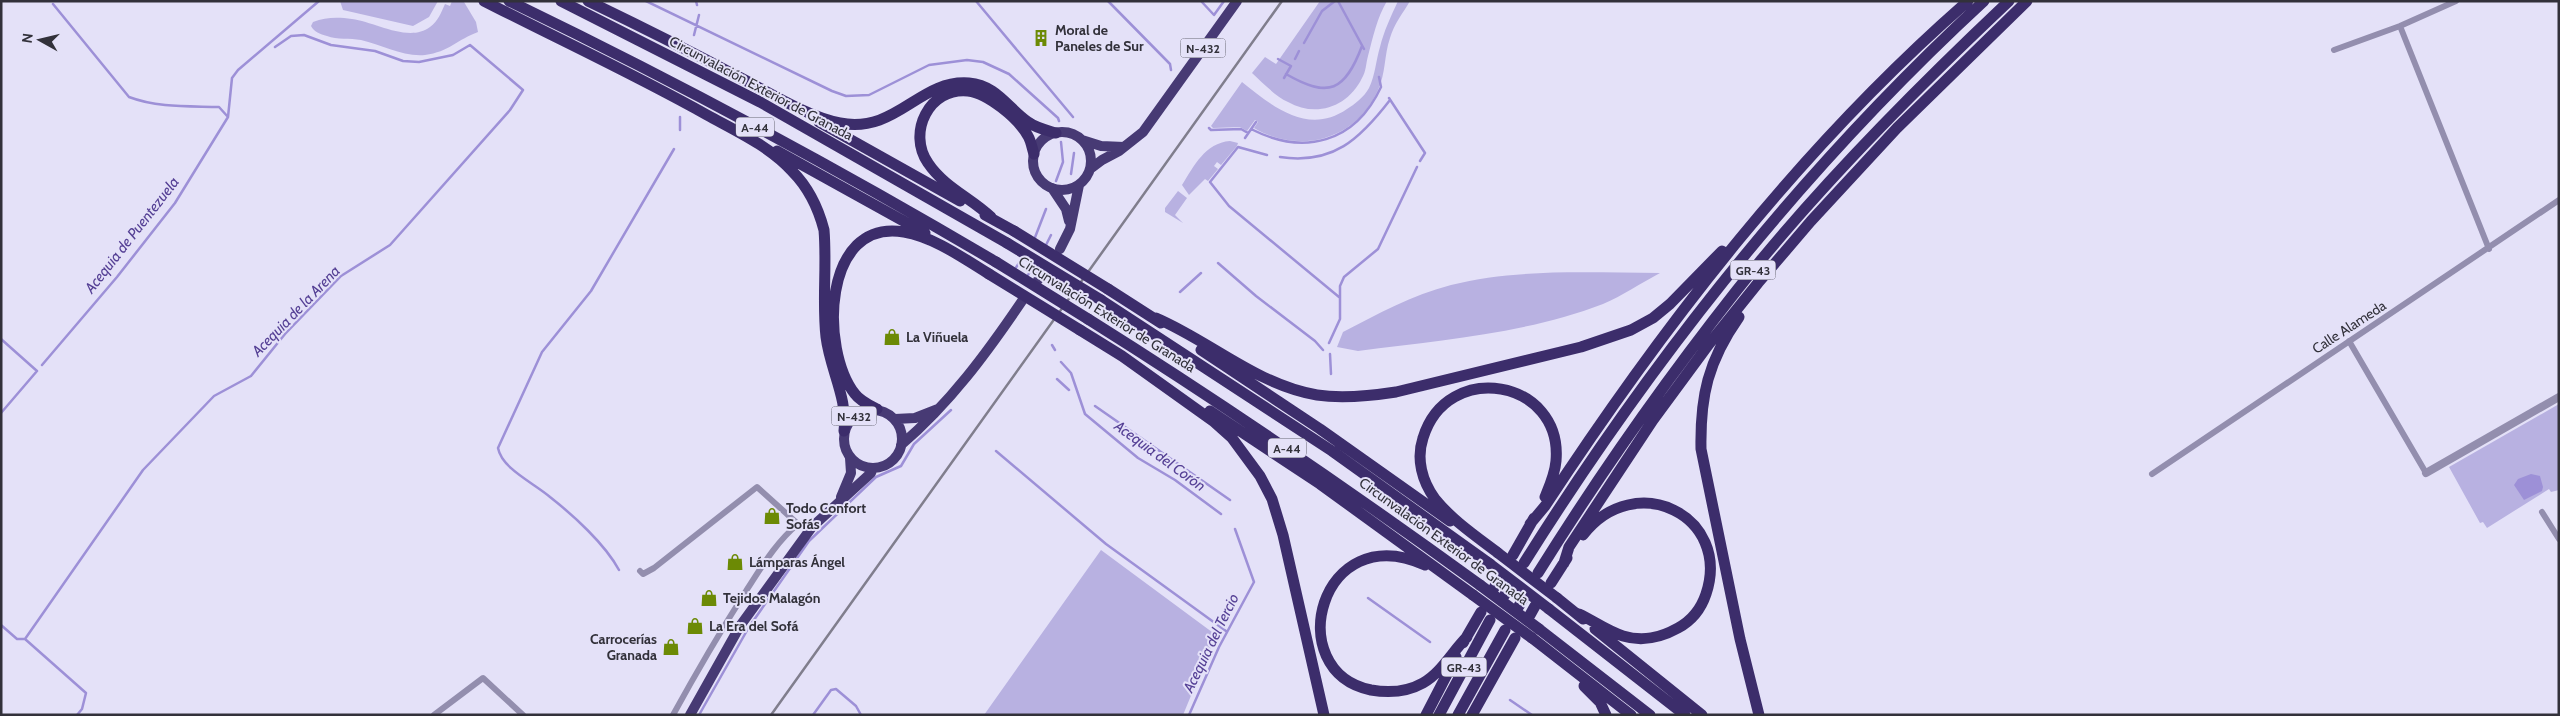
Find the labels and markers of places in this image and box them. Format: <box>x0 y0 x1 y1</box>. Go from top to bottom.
place label: Moral de Paneles de Sur <box>1055 21 1144 55</box>
building icon: Moral de Paneles de Sur <box>1031 28 1051 48</box>
shop icon: La Viñuela <box>882 327 902 347</box>
place label: La Viñuela <box>906 328 968 346</box>
place label: Todo Confort Sofás <box>786 499 866 533</box>
shop icon: Todo Confort Sofás <box>762 506 782 526</box>
shop icon: Lámparas Ángel <box>725 552 745 572</box>
place label: Lámparas Ángel <box>749 553 845 571</box>
shop icon: Tejidos Malagón <box>699 588 719 608</box>
place label: Tejidos Malagón <box>723 589 821 607</box>
shop icon: La Era del Sofá <box>685 616 705 636</box>
place label: La Era del Sofá <box>709 617 798 635</box>
place label: Carrocerías Granada <box>590 630 657 664</box>
shop icon: Carrocerías Granada <box>661 637 681 657</box>

